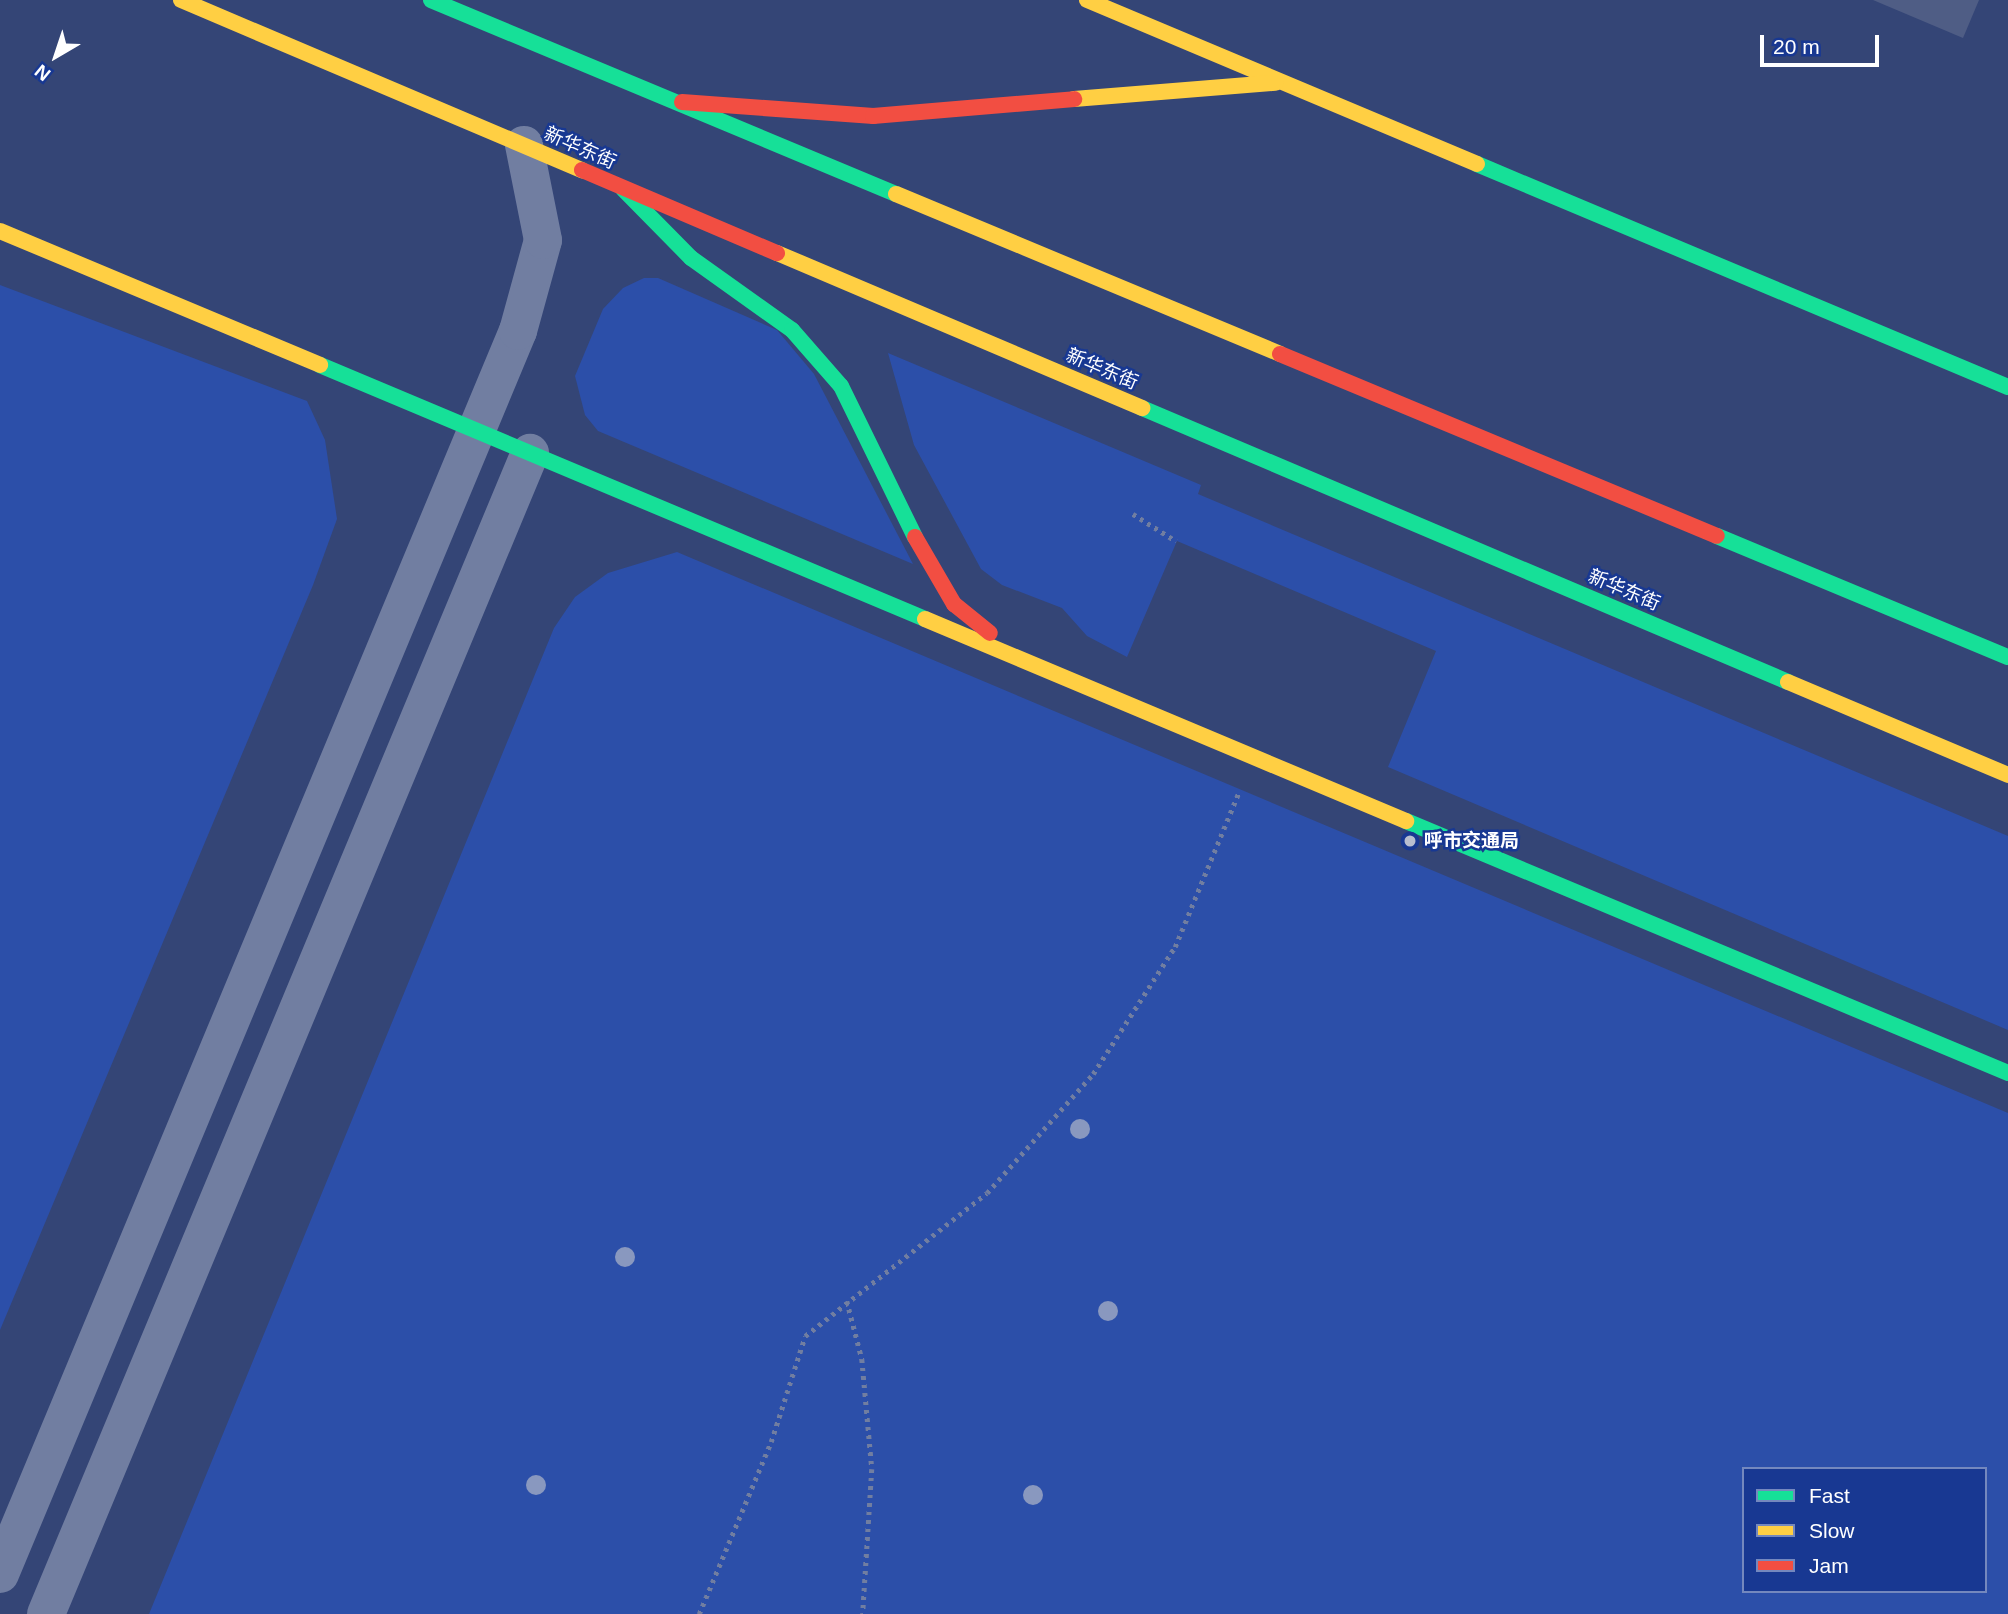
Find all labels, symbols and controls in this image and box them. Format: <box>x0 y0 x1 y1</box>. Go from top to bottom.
north arrow <box>21 21 91 91</box>
scale bar <box>1763 21 1882 65</box>
text: 20 m <box>1773 35 1820 58</box>
text: N <box>31 60 54 85</box>
street label: 新华东街 <box>541 122 619 174</box>
street label: 新华东街 <box>1063 344 1141 394</box>
street label: 新华东街 <box>1585 565 1663 615</box>
place label: 呼市交通局 <box>1424 830 1519 852</box>
marker: 呼市交通局 <box>1402 833 1418 849</box>
legend <box>1742 1467 1987 1593</box>
text: Fast <box>1809 1484 1850 1507</box>
text: Slow <box>1809 1519 1855 1542</box>
text: Jam <box>1809 1554 1849 1577</box>

